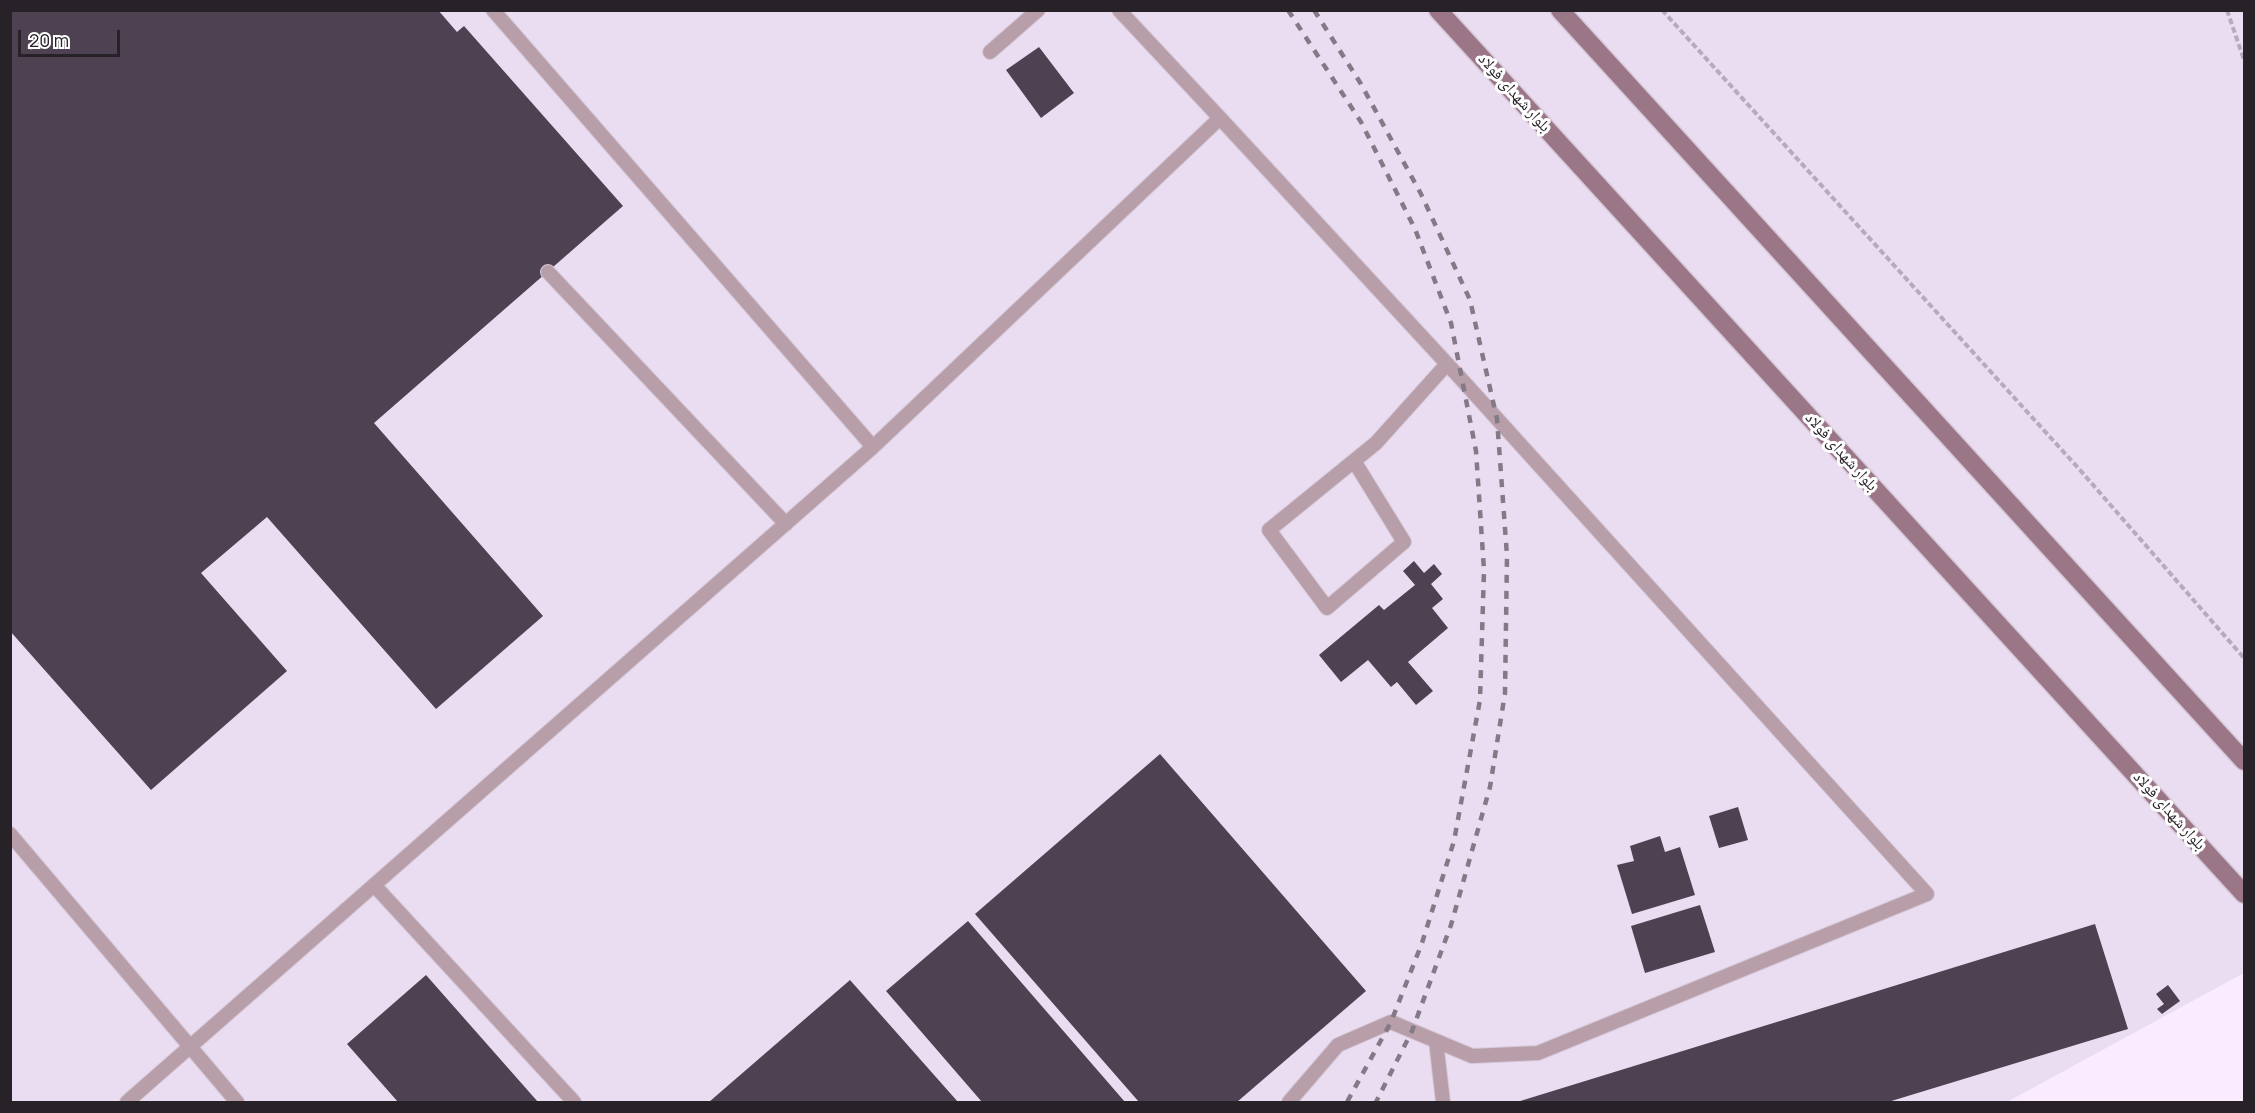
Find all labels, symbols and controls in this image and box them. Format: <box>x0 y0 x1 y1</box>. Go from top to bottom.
scale bar <box>21 18 123 56</box>
text: 20 m <box>29 28 69 52</box>
street label: بلوار شهدای فولاد <box>1474 50 1554 136</box>
street label: بلوار شهدای فولاد <box>1801 409 1881 495</box>
street label: بلوار شهدای فولاد <box>2129 768 2209 854</box>

